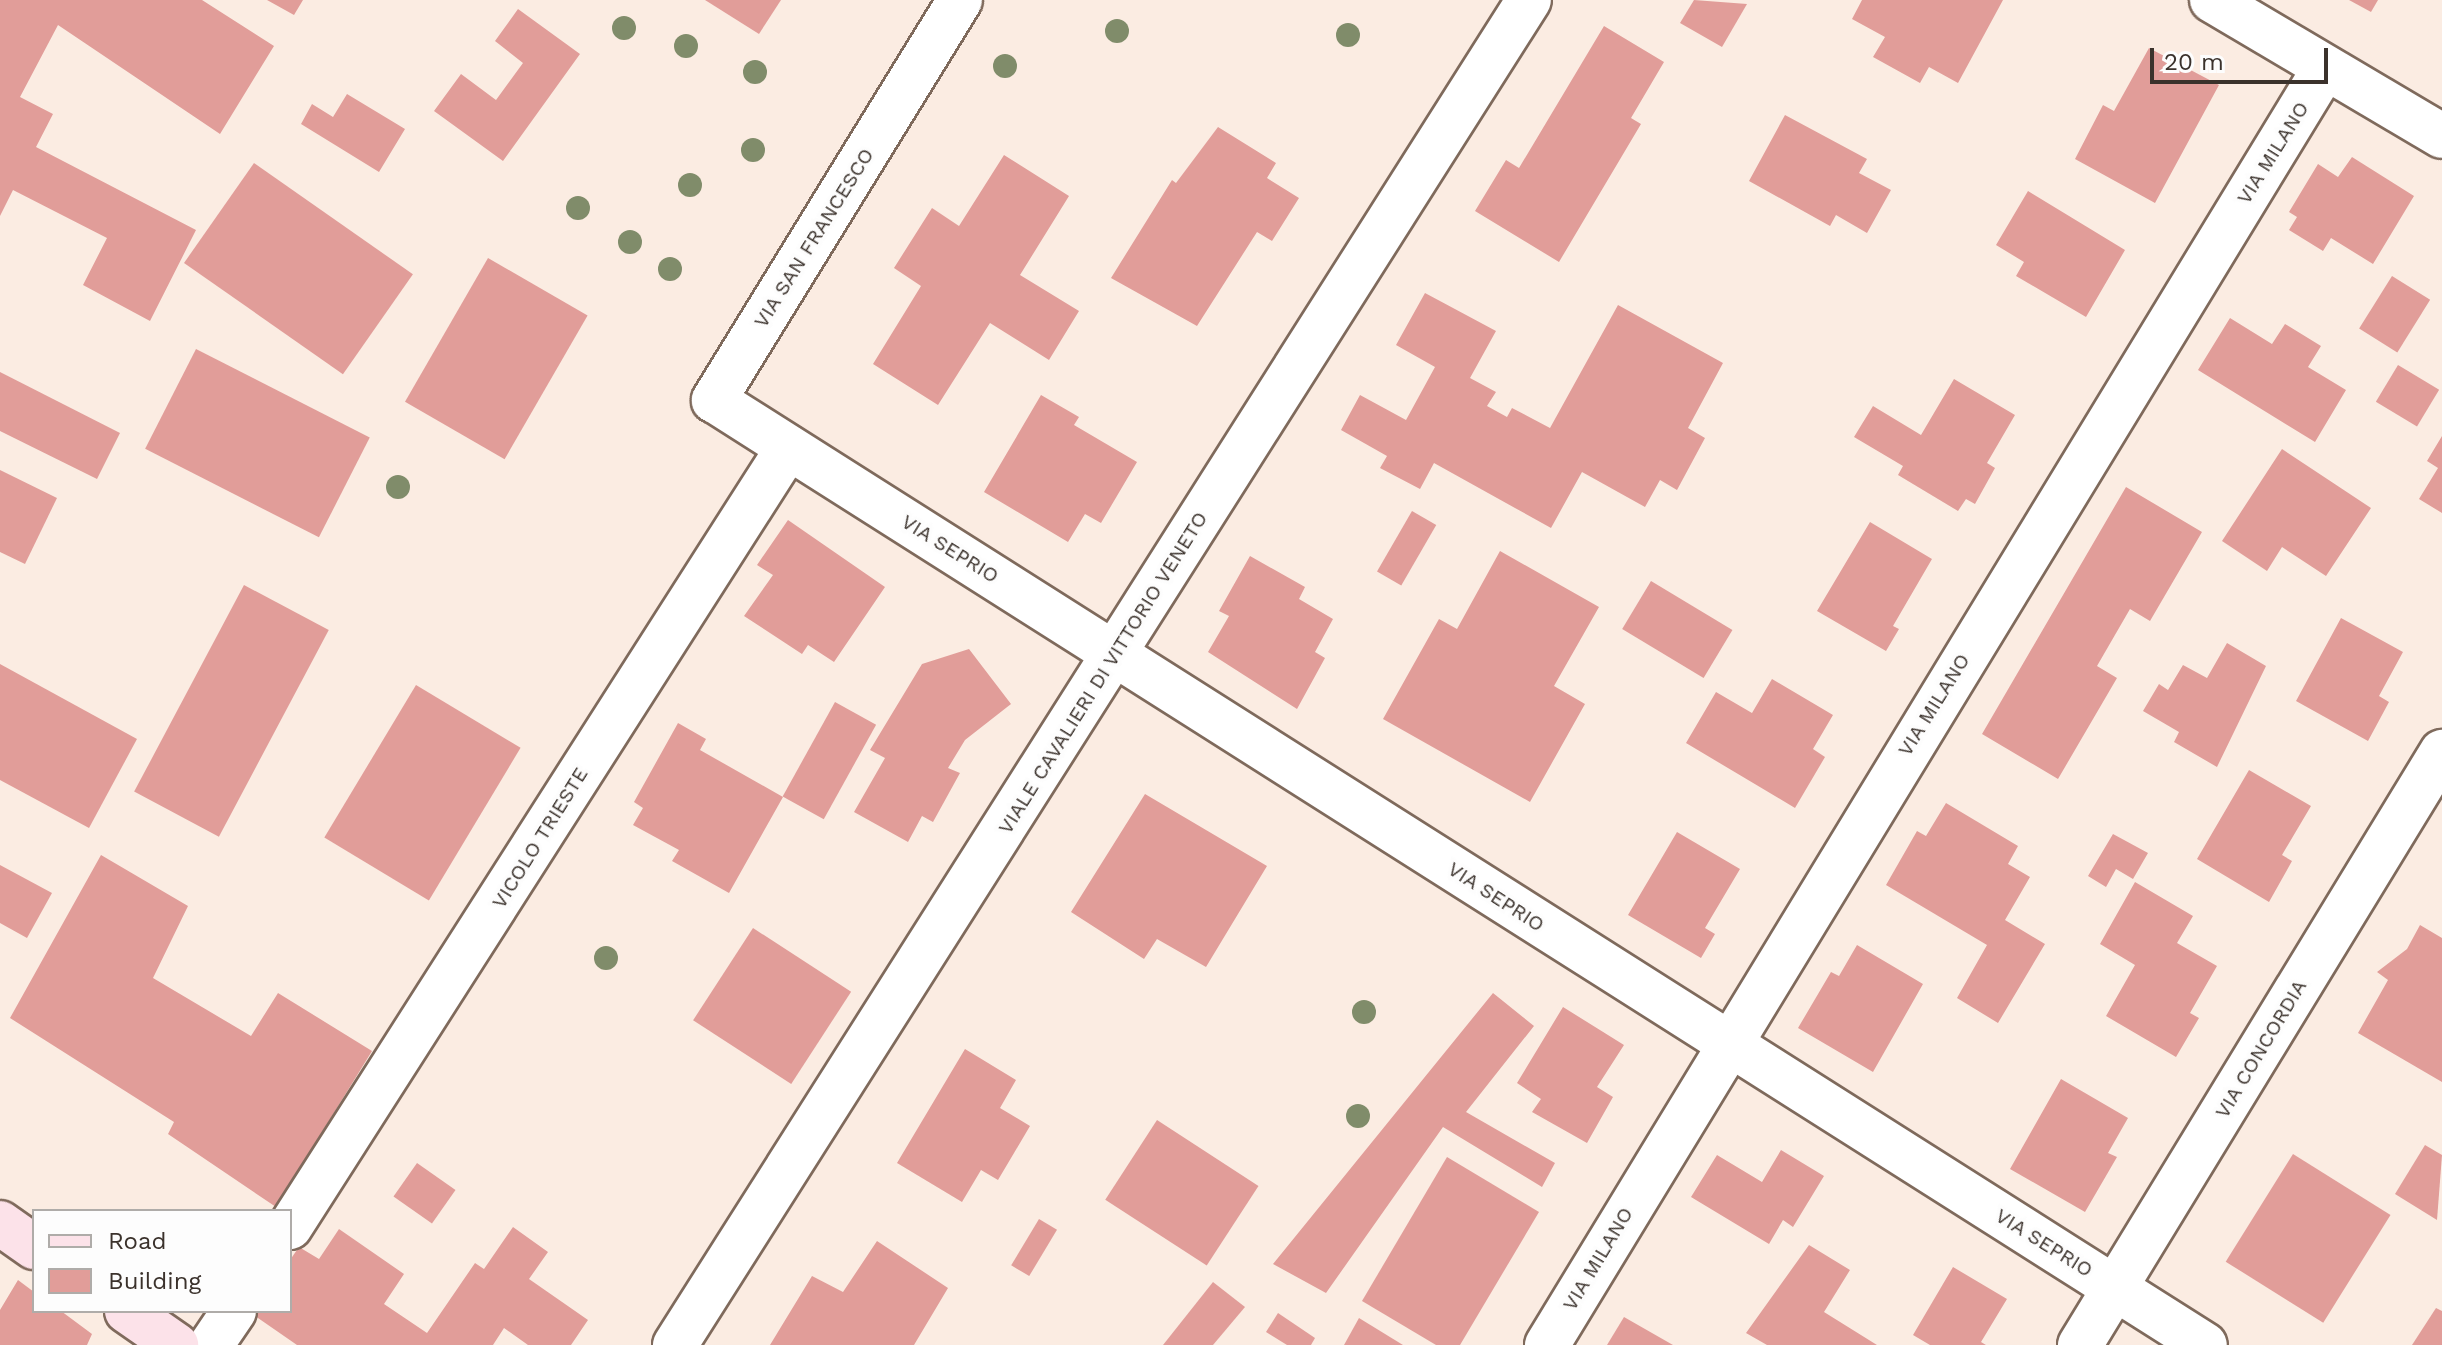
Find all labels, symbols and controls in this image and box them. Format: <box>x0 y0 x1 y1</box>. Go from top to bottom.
scale bar <box>2154 32 2332 82</box>
text: 20 m <box>2164 48 2224 76</box>
street label: VIA MILANO <box>2232 97 2314 209</box>
street label: VIA SAN FRANCESCO <box>749 144 879 332</box>
street label: VIALE CAVALIERI DI VITTORIO VENETO <box>993 507 1213 839</box>
street label: VIA SEPRIO <box>897 509 1003 589</box>
street label: VIA MILANO <box>1893 649 1975 761</box>
street label: VICOLO TRIESTE <box>487 763 593 913</box>
street label: VIA SEPRIO <box>1443 857 1549 937</box>
street label: VIA CONCORDIA <box>2210 975 2312 1123</box>
street label: VIA MILANO <box>1558 1203 1638 1315</box>
street label: VIA SEPRIO <box>1991 1203 2097 1283</box>
legend <box>32 1209 292 1313</box>
text: Road <box>108 1227 167 1255</box>
text: Building <box>108 1267 201 1295</box>

